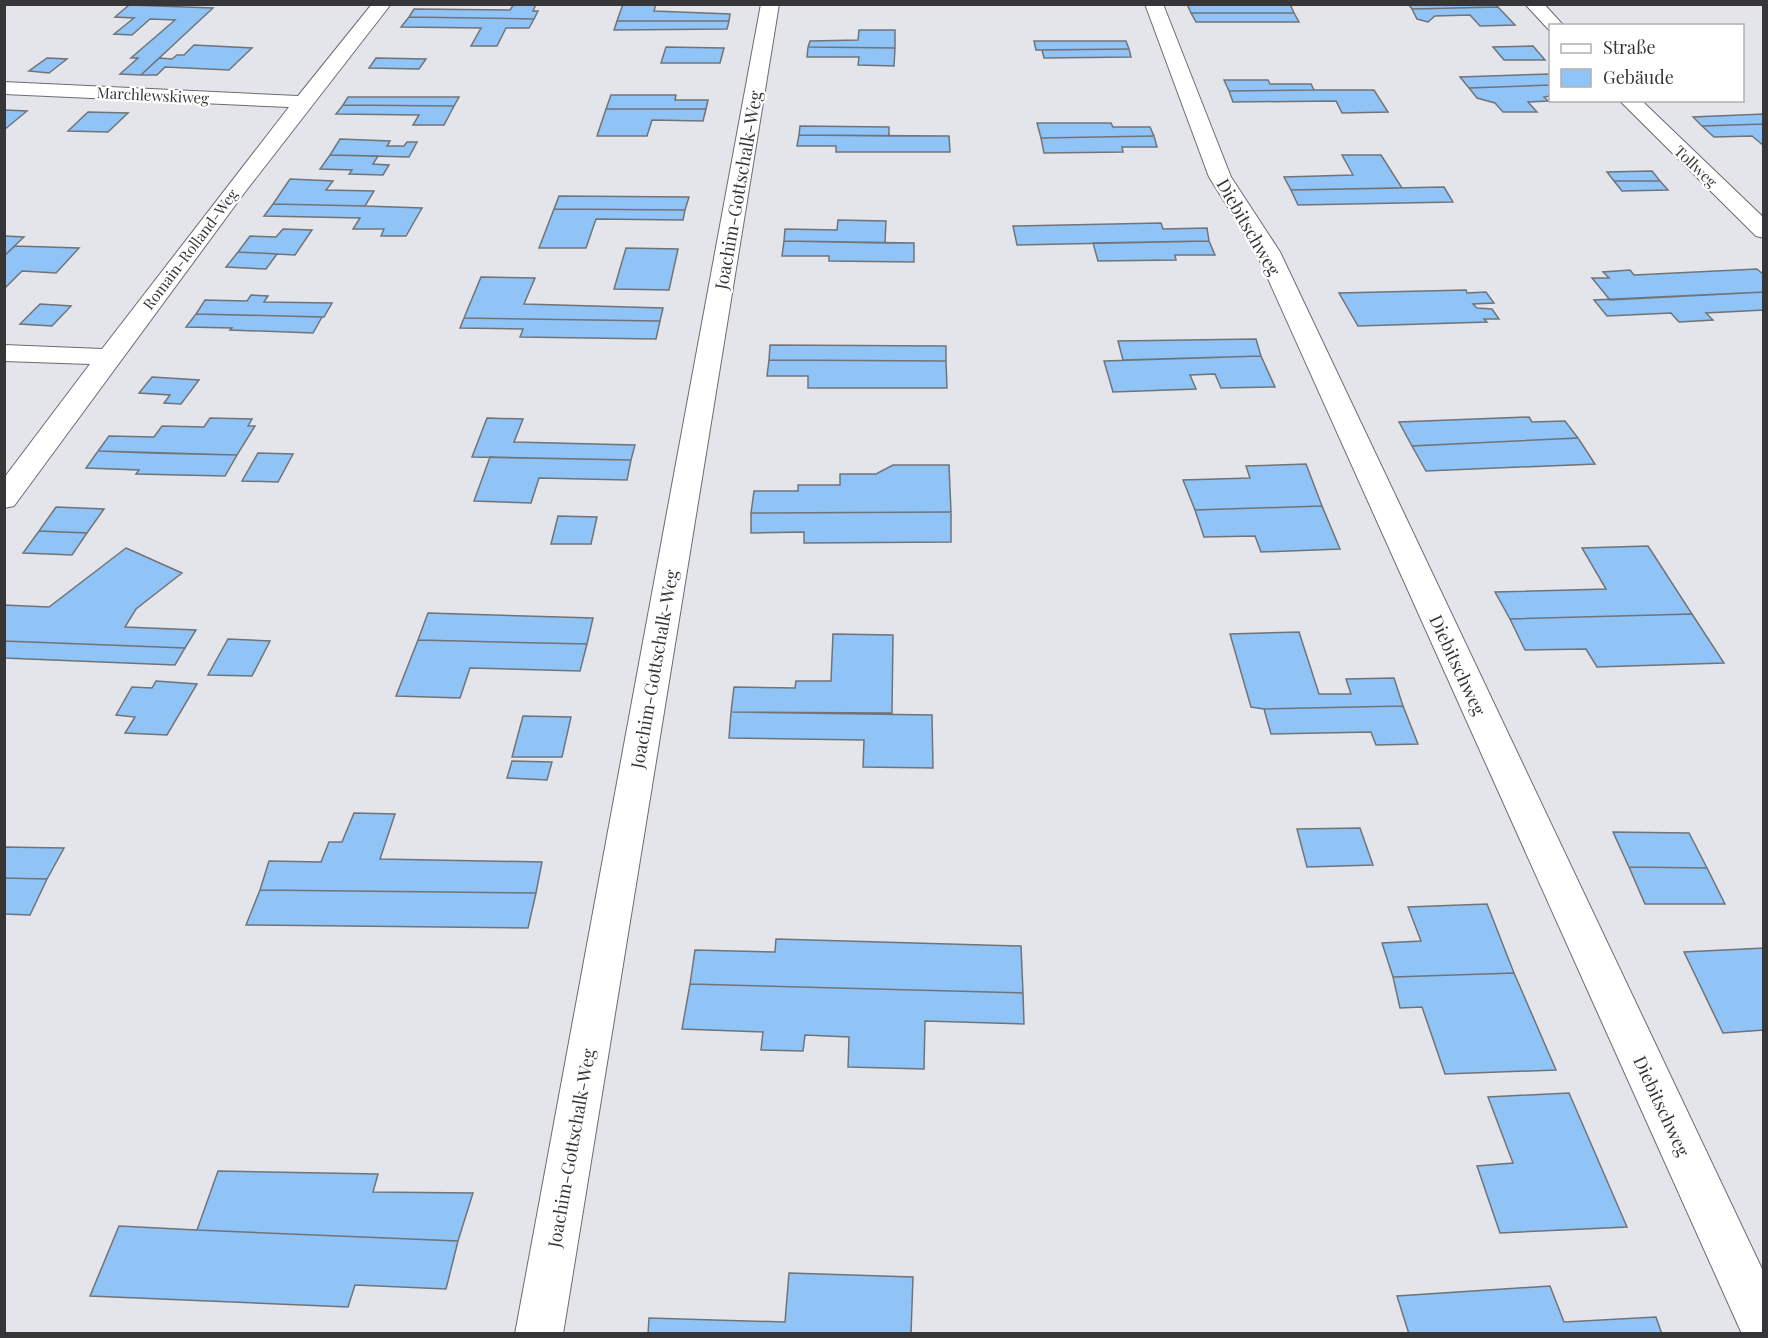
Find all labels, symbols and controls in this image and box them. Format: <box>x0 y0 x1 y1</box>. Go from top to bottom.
legend <box>1549 24 1744 102</box>
text: Straße <box>1603 35 1656 59</box>
text: Gebäude <box>1603 65 1674 89</box>
street label: Marchlewskiweg <box>96 82 210 108</box>
street label: Joachim-Gottschalk-Weg <box>709 88 767 292</box>
street label: Tollweg <box>1670 141 1722 191</box>
street label: Diebitschweg <box>1211 174 1287 280</box>
street label: Romain-Rolland-Weg <box>138 185 242 313</box>
street label: Joachim-Gottschalk-Weg <box>625 567 683 771</box>
street label: Diebitschweg <box>1424 611 1492 720</box>
street label: Joachim-Gottschalk-Weg <box>542 1046 600 1250</box>
street label: Diebitschweg <box>1628 1052 1696 1161</box>

